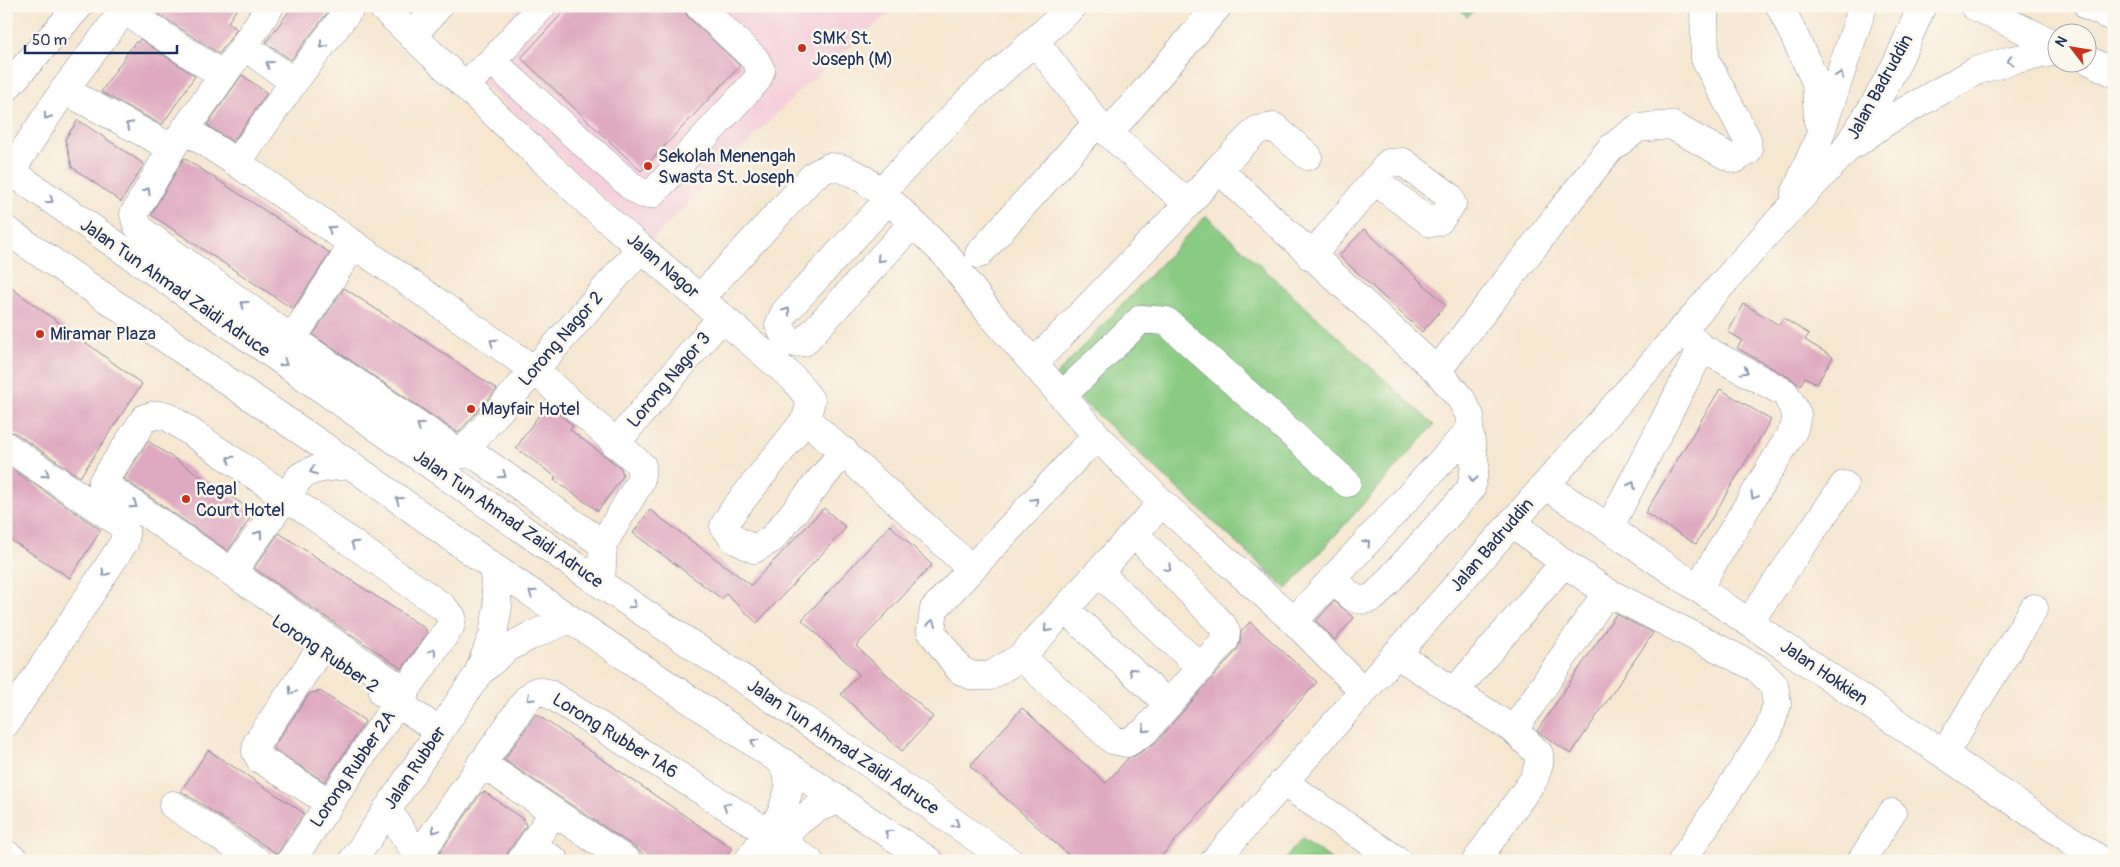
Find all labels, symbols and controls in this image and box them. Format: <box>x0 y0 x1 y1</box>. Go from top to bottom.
scale bar <box>25 22 178 54</box>
north arrow <box>2048 22 2098 72</box>
place label: SMK St. Joseph (M) <box>812 27 893 71</box>
street label: Jalan Badruddin <box>1842 30 1918 144</box>
text: 50 m <box>32 31 67 50</box>
text: N <box>2052 33 2071 50</box>
one-way arrow <box>320 39 328 48</box>
marker: SMK St. Joseph (M) <box>796 42 808 54</box>
one-way arrow <box>2006 56 2014 66</box>
one-way arrow <box>265 61 275 70</box>
one-way arrow <box>1834 71 1844 80</box>
one-way arrow <box>44 111 53 120</box>
one-way arrow <box>125 121 134 131</box>
place label: Sekolah Menengah Swasta St. Joseph <box>658 145 796 189</box>
marker: Sekolah Menengah Swasta St. Joseph <box>642 160 654 172</box>
one-way arrow <box>141 188 151 197</box>
one-way arrow <box>44 194 54 203</box>
street label: Jalan Tun Ahmad Zaidi Adruce <box>76 214 275 363</box>
one-way arrow <box>328 226 337 235</box>
street label: Jalan Nagor <box>622 228 705 304</box>
one-way arrow <box>877 254 886 263</box>
street label: Lorong Nagor 2 <box>514 287 608 391</box>
one-way arrow <box>240 301 249 310</box>
one-way arrow <box>781 307 790 317</box>
place label: Miramar Plaza <box>50 323 156 346</box>
street label: Lorong Nagor 3 <box>622 327 716 433</box>
marker: Miramar Plaza <box>34 328 46 340</box>
one-way arrow <box>490 339 499 348</box>
one-way arrow <box>278 357 287 366</box>
one-way arrow <box>1740 365 1749 375</box>
place label: Mayfair Hotel <box>481 398 580 421</box>
marker: Mayfair Hotel <box>465 403 477 415</box>
one-way arrow <box>417 423 426 432</box>
street label: Jalan Tun Ahmad Zaidi Adruce <box>409 445 608 594</box>
one-way arrow <box>227 456 236 465</box>
one-way arrow <box>309 465 318 475</box>
one-way arrow <box>41 468 50 477</box>
one-way arrow <box>498 469 507 478</box>
one-way arrow <box>1468 475 1478 483</box>
place label: Regal Court Hotel <box>196 478 285 522</box>
one-way arrow <box>1626 481 1636 490</box>
one-way arrow <box>1750 490 1760 499</box>
marker: Regal Court Hotel <box>180 493 192 505</box>
street label: Jalan Badruddin <box>1445 493 1539 597</box>
one-way arrow <box>396 497 405 505</box>
one-way arrow <box>1029 497 1038 506</box>
one-way arrow <box>128 499 137 508</box>
one-way arrow <box>253 530 262 540</box>
one-way arrow <box>1361 539 1370 548</box>
one-way arrow <box>350 541 360 550</box>
one-way arrow <box>1162 562 1171 571</box>
one-way arrow <box>101 568 111 577</box>
one-way arrow <box>528 590 538 599</box>
one-way arrow <box>627 599 637 608</box>
street label: Lorong Rubber 2 <box>267 610 383 698</box>
one-way arrow <box>926 619 937 627</box>
one-way arrow <box>1043 624 1052 633</box>
street label: Jalan Hokkien <box>1776 635 1872 711</box>
one-way arrow <box>427 648 437 657</box>
one-way arrow <box>1129 668 1138 677</box>
street label: Jalan Tun Ahmad Zaidi Adruce <box>743 674 944 820</box>
one-way arrow <box>289 685 298 695</box>
street label: Lorong Rubber 1A6 <box>548 688 682 784</box>
one-way arrow <box>526 692 535 701</box>
street label: Lorong Rubber 2A <box>305 706 401 832</box>
street label: Jalan Rubber <box>379 721 452 814</box>
one-way arrow <box>1142 723 1151 732</box>
one-way arrow <box>750 739 759 749</box>
one-way arrow <box>723 803 732 812</box>
one-way arrow <box>950 818 960 827</box>
one-way arrow <box>432 824 441 834</box>
one-way arrow <box>885 830 894 839</box>

